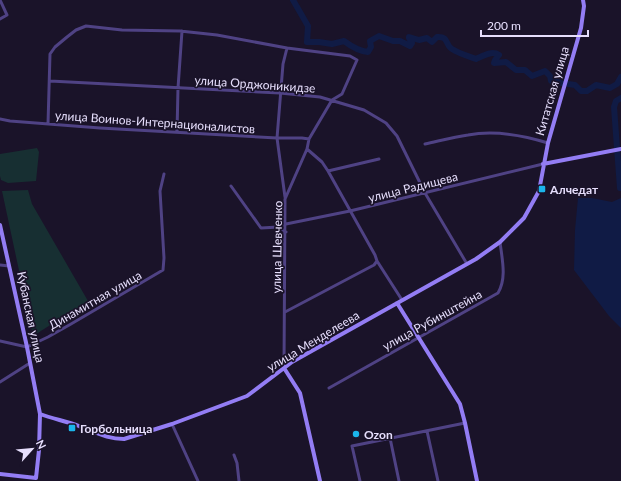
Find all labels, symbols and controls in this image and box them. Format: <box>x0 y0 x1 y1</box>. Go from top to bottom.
scale bar <box>481 12 588 38</box>
text: 200 m <box>487 18 521 33</box>
street label: Китатская улица <box>532 45 572 137</box>
street label: улица Орджоникидзе <box>194 72 316 96</box>
street label: улица Воинов-Интернационалистов <box>54 108 256 136</box>
street label: улица Радищева <box>367 169 459 205</box>
place label: Алчедат <box>549 182 599 197</box>
marker: Алчедат <box>537 184 547 194</box>
street label: улица Шевченко <box>269 200 285 294</box>
street label: Динамитная улица <box>46 267 144 333</box>
street label: Кубанская улица <box>14 270 48 364</box>
street label: улица Рубинштейна <box>380 286 484 354</box>
street label: улица Менделеева <box>264 307 362 375</box>
place label: Горбольница <box>80 421 152 436</box>
marker: Горбольница <box>67 423 77 433</box>
place label: Ozon <box>364 427 393 442</box>
north arrow <box>12 429 52 469</box>
marker: Ozon <box>351 429 361 439</box>
text: N <box>34 438 49 451</box>

